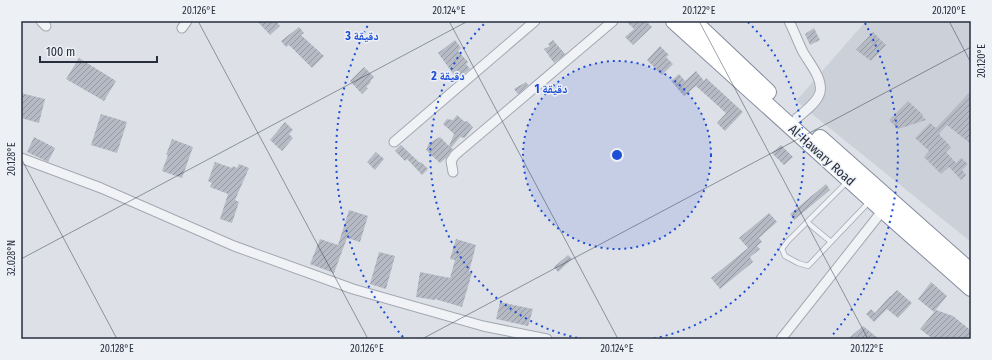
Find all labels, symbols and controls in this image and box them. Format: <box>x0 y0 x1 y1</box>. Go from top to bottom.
text: 20.126°E <box>182 5 216 17</box>
text: 20.124°E <box>432 5 466 17</box>
text: 20.122°E <box>683 5 716 17</box>
text: 20.120°E <box>932 5 966 17</box>
text: 3 دقيقة <box>344 29 379 43</box>
scale bar <box>40 38 157 64</box>
text: 20.120°E <box>976 44 988 78</box>
text: 100 m <box>46 45 75 59</box>
text: 2 دقيقة <box>430 69 465 83</box>
text: 1 دقيقة <box>535 82 567 96</box>
street label: Al-Hawary Road <box>786 121 858 189</box>
text: 20.128°E <box>6 142 18 176</box>
centre of rings <box>610 148 624 162</box>
text: 32.028°N <box>6 240 18 276</box>
text: 20.128°E <box>100 343 134 355</box>
text: 20.126°E <box>350 343 384 355</box>
text: 20.124°E <box>600 343 634 355</box>
text: 20.122°E <box>851 343 884 355</box>

